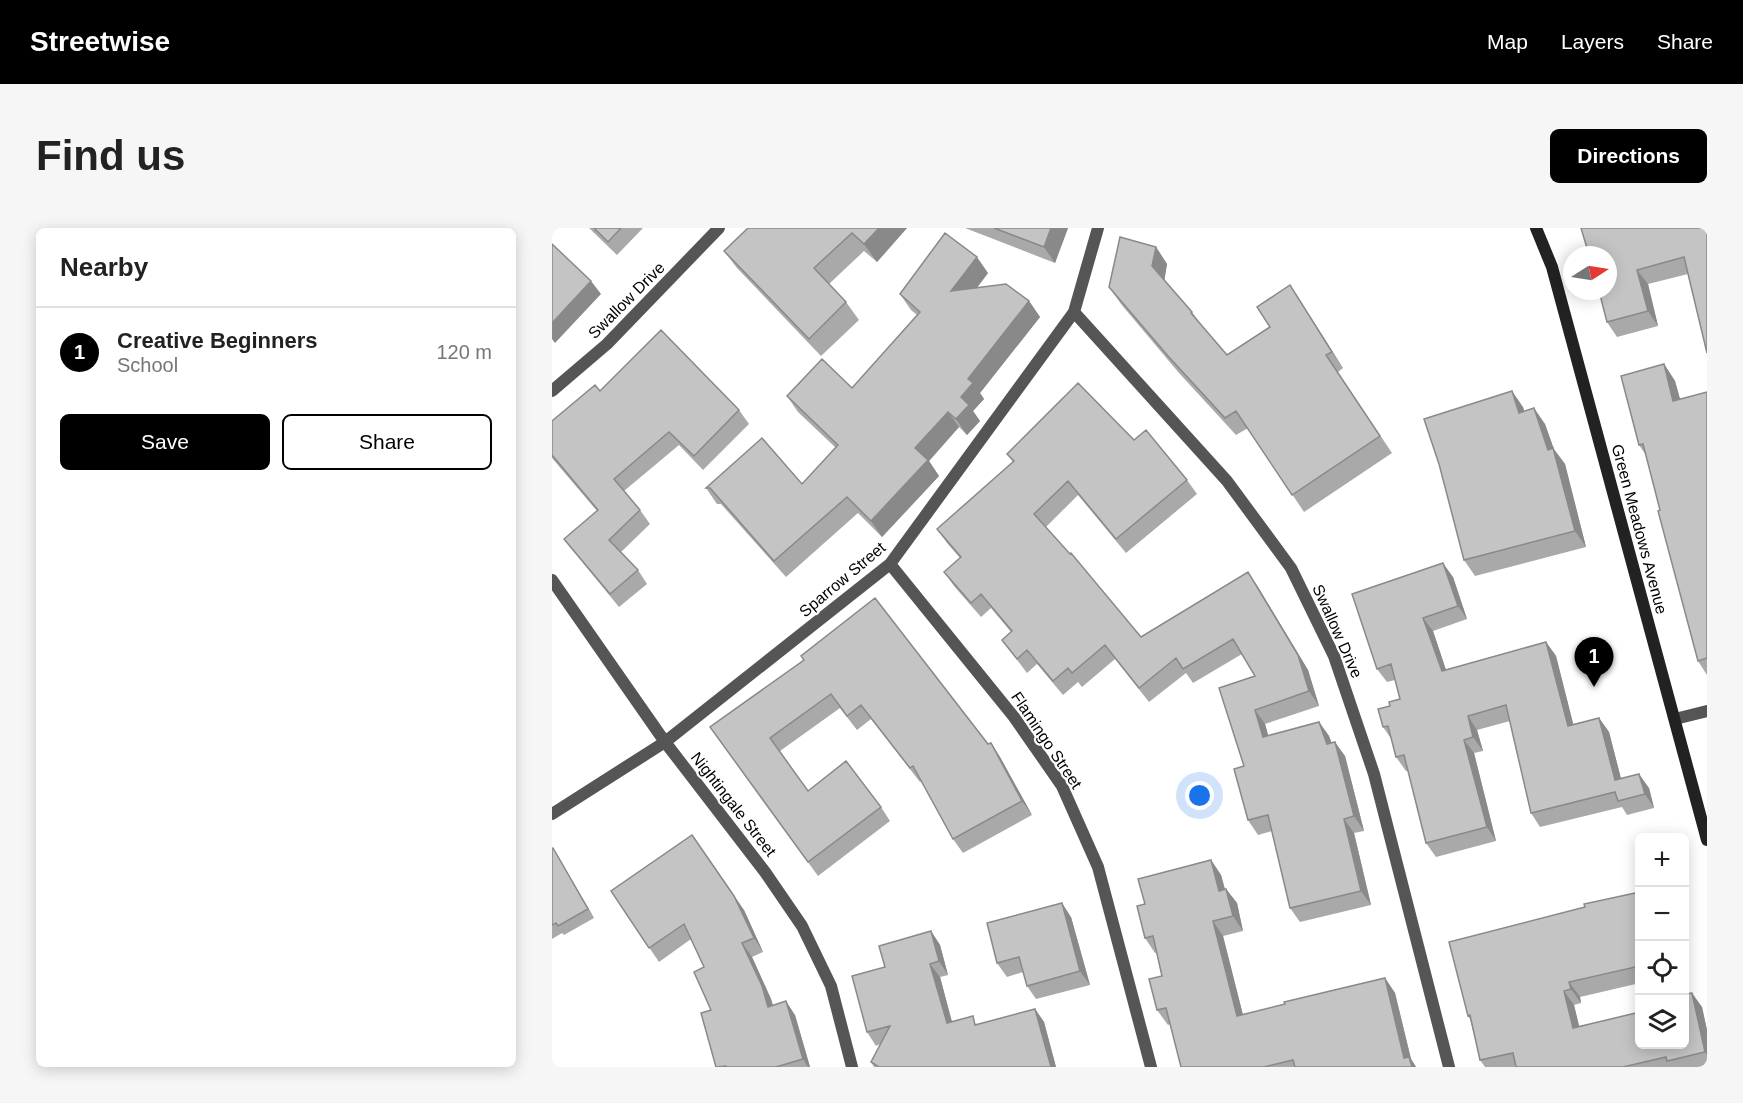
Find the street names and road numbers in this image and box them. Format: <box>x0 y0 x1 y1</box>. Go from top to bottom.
street label: Swallow Drive <box>585 259 668 342</box>
street label: Green Meadows Avenue <box>1609 442 1670 616</box>
street label: Sparrow Street <box>796 538 889 620</box>
street label: Swallow Drive <box>1309 582 1366 681</box>
street label: Flamingo Street <box>1008 689 1086 792</box>
street label: Nightingale Street <box>688 749 780 860</box>

